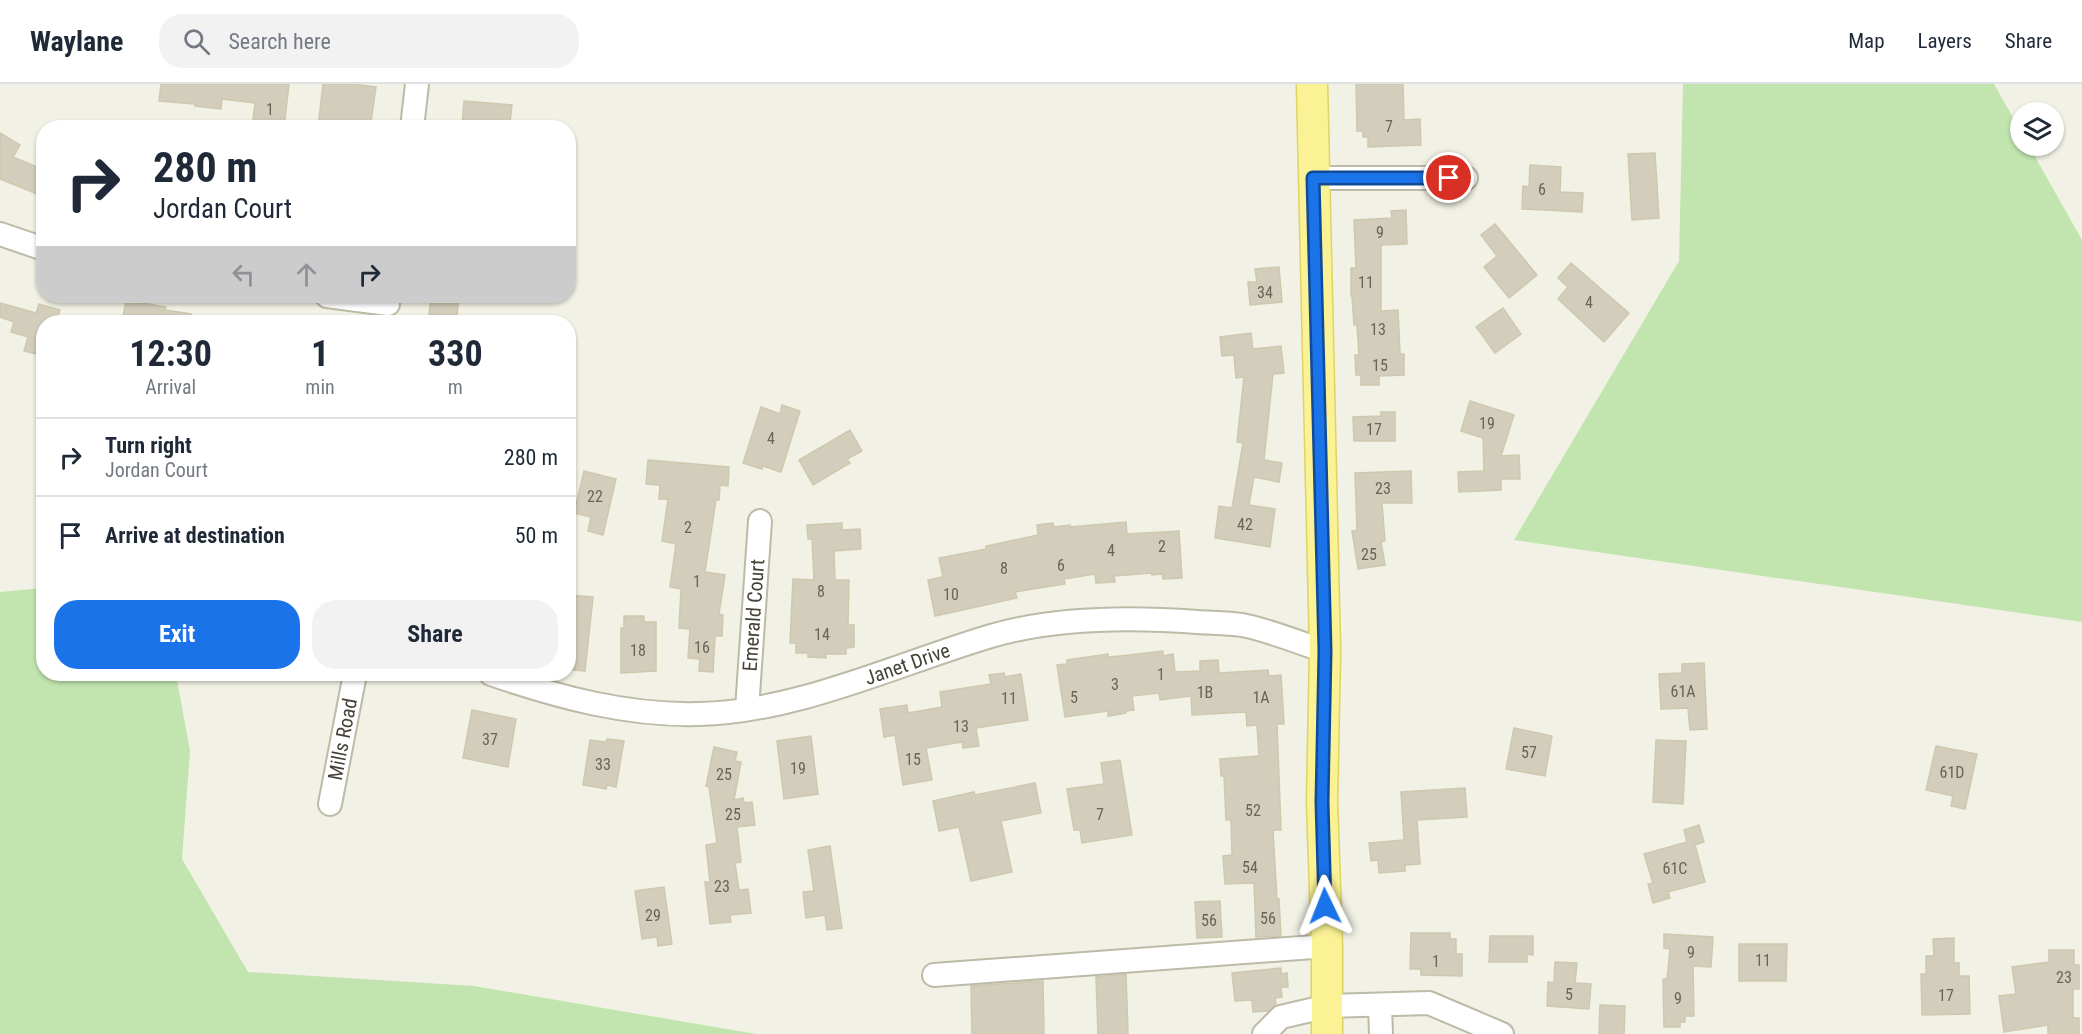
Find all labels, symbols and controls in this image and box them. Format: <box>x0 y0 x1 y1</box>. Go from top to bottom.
search box <box>159 14 579 68</box>
text: Waylane <box>30 25 123 58</box>
icon: search <box>180 25 213 58</box>
text: Search here <box>228 29 331 54</box>
text: Map <box>1848 29 1885 53</box>
text: Layers <box>1918 29 1972 53</box>
text: Share <box>2005 29 2052 53</box>
house number: 1 <box>266 100 274 119</box>
map controls <box>2010 102 2064 156</box>
button: layers <box>2010 102 2064 156</box>
house number: 7 <box>1385 117 1393 136</box>
text: 280 m <box>153 143 258 192</box>
icon: right <box>54 144 132 222</box>
pin <box>1423 152 1474 203</box>
icon: arrive <box>1432 161 1465 194</box>
house number: 6 <box>1538 180 1546 199</box>
text: Jordan Court <box>153 193 292 225</box>
house number: 9 <box>1376 223 1384 242</box>
icon: left <box>227 258 260 291</box>
icon: ahead <box>290 258 323 291</box>
icon: right <box>353 258 386 291</box>
house number: 11 <box>1358 273 1374 292</box>
house number: 34 <box>1257 283 1273 302</box>
house number: 4 <box>1585 293 1593 312</box>
house number: 13 <box>1370 320 1386 339</box>
text: 12:30 <box>129 333 212 375</box>
text: 1 <box>311 333 329 375</box>
text: 330 <box>428 333 483 375</box>
house number: 15 <box>1372 356 1388 375</box>
text: Arrival <box>145 375 196 399</box>
text: min <box>305 375 335 399</box>
text: m <box>448 375 463 399</box>
house number: 19 <box>1479 414 1495 433</box>
house number: 17 <box>1366 420 1382 439</box>
house number: 4 <box>767 429 775 448</box>
text: Turn right <box>105 433 192 458</box>
icon: right <box>54 441 87 474</box>
text: 280 m <box>504 445 558 470</box>
text: Jordan Court <box>105 458 208 482</box>
house number: 23 <box>1375 479 1391 498</box>
house number: 22 <box>587 487 603 506</box>
house number: 42 <box>1237 515 1253 534</box>
house number: 2 <box>684 518 692 537</box>
icon: arrive <box>54 519 87 552</box>
text: Arrive at destination <box>105 523 285 548</box>
text: 50 m <box>515 523 558 548</box>
house number: 2 <box>1158 537 1166 556</box>
house number: 4 <box>1107 541 1115 560</box>
house number: 25 <box>1361 545 1377 564</box>
house number: 6 <box>1057 556 1065 575</box>
street label: Emerald Court <box>738 558 769 672</box>
house number: 8 <box>1000 559 1008 578</box>
house number: 1 <box>693 572 701 591</box>
house number: 8 <box>817 582 825 601</box>
house number: 10 <box>943 585 959 604</box>
button: Exit <box>54 600 300 669</box>
button: Share <box>312 600 558 669</box>
house number: 14 <box>814 625 830 644</box>
house number: 16 <box>694 638 710 657</box>
street label: Janet Drive <box>861 638 953 690</box>
house number: 18 <box>630 641 646 660</box>
house number: 1 <box>1157 665 1165 684</box>
house number: 3 <box>1111 675 1119 694</box>
house number: 61A <box>1670 682 1696 701</box>
house number: 1B <box>1197 683 1213 702</box>
house number: 5 <box>1070 688 1078 707</box>
house number: 1A <box>1252 688 1270 707</box>
house number: 11 <box>1001 689 1017 708</box>
street label: Mills Road <box>323 696 362 782</box>
house number: 13 <box>953 717 969 736</box>
house number: 37 <box>482 730 498 749</box>
house number: 57 <box>1521 743 1537 762</box>
house number: 15 <box>905 750 921 769</box>
house number: 33 <box>595 755 611 774</box>
house number: 19 <box>790 759 806 778</box>
house number: 61D <box>1940 763 1964 782</box>
house number: 25 <box>716 765 732 784</box>
house number: 52 <box>1245 801 1261 820</box>
house number: 25 <box>725 805 741 824</box>
house number: 7 <box>1096 805 1104 824</box>
house number: 54 <box>1242 858 1258 877</box>
house number: 61C <box>1663 859 1687 878</box>
position arrow <box>1293 874 1357 938</box>
house number: 23 <box>714 877 730 896</box>
house number: 29 <box>645 906 661 925</box>
house number: 56 <box>1260 909 1276 928</box>
house number: 56 <box>1201 911 1217 930</box>
house number: 9 <box>1687 943 1695 962</box>
house number: 11 <box>1755 951 1771 970</box>
house number: 1 <box>1432 952 1440 971</box>
house number: 23 <box>2056 968 2072 987</box>
house number: 5 <box>1565 985 1573 1004</box>
house number: 17 <box>1938 986 1954 1005</box>
house number: 9 <box>1674 989 1682 1008</box>

